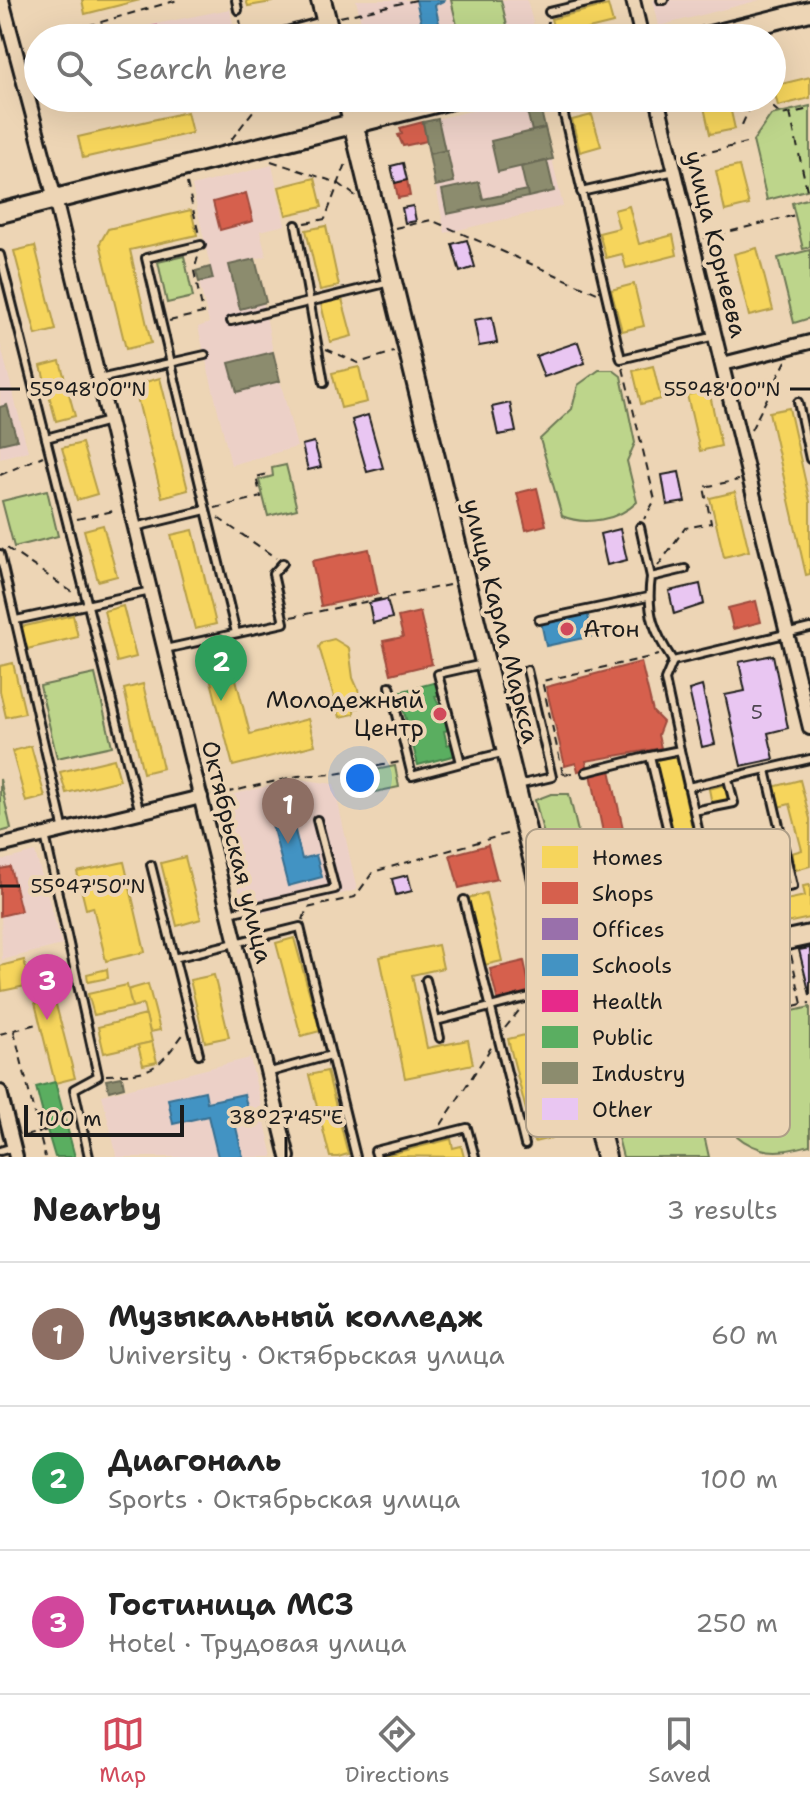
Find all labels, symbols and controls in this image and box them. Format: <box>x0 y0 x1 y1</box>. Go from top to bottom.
search box <box>24 24 786 112</box>
icon: search <box>52 46 96 90</box>
text: Search here <box>116 48 287 89</box>
street label: улица Корнеева <box>677 147 755 341</box>
text: 55°48'00"N <box>29 376 147 402</box>
text: 55°48'00"N <box>663 376 781 402</box>
street label: улица Карла Маркса <box>455 495 547 747</box>
place label: Атон <box>583 613 640 645</box>
marker: Атон <box>558 620 576 638</box>
pin: 2 <box>195 635 247 701</box>
place label: Молодежный Центр <box>266 684 424 744</box>
house number: 5 <box>751 699 763 725</box>
marker: Молодежный Центр <box>431 705 449 723</box>
street label: Октябрьская улица <box>194 737 280 967</box>
your location <box>340 758 380 798</box>
pin: 1 <box>262 778 314 844</box>
legend <box>526 829 790 1137</box>
text: Homes <box>592 843 663 872</box>
text: 55°47'50"N <box>30 873 146 899</box>
text: Shops <box>592 879 654 908</box>
text: Offices <box>592 915 665 944</box>
text: Schools <box>592 951 672 980</box>
pin: 3 <box>21 954 73 1020</box>
text: Health <box>592 987 663 1016</box>
text: Public <box>592 1023 653 1052</box>
text: Industry <box>592 1059 685 1088</box>
text: Other <box>592 1095 653 1124</box>
scale bar <box>24 1101 184 1137</box>
text: 100 m <box>36 1104 102 1133</box>
text: 38°27'45"E <box>229 1104 343 1130</box>
text: Nearby <box>32 1186 162 1232</box>
text: 3 results <box>666 1192 778 1227</box>
text: Музыкальный колледж <box>108 1296 483 1337</box>
text: 1 <box>52 1317 64 1352</box>
text: 60 m <box>711 1317 778 1352</box>
text: University · Октябрьская улица <box>108 1337 505 1372</box>
text: Диагональ <box>108 1440 281 1481</box>
text: 2 <box>49 1461 67 1496</box>
text: 100 m <box>700 1461 778 1496</box>
text: Sports · Октябрьская улица <box>108 1481 460 1516</box>
text: Гостиница МСЗ <box>108 1584 353 1625</box>
text: 3 <box>49 1605 67 1640</box>
text: 250 m <box>695 1605 778 1640</box>
text: Hotel · Трудовая улица <box>108 1625 406 1660</box>
tab: Map <box>99 1712 146 1789</box>
tab: Directions <box>345 1712 450 1789</box>
tab: Saved <box>648 1712 711 1789</box>

